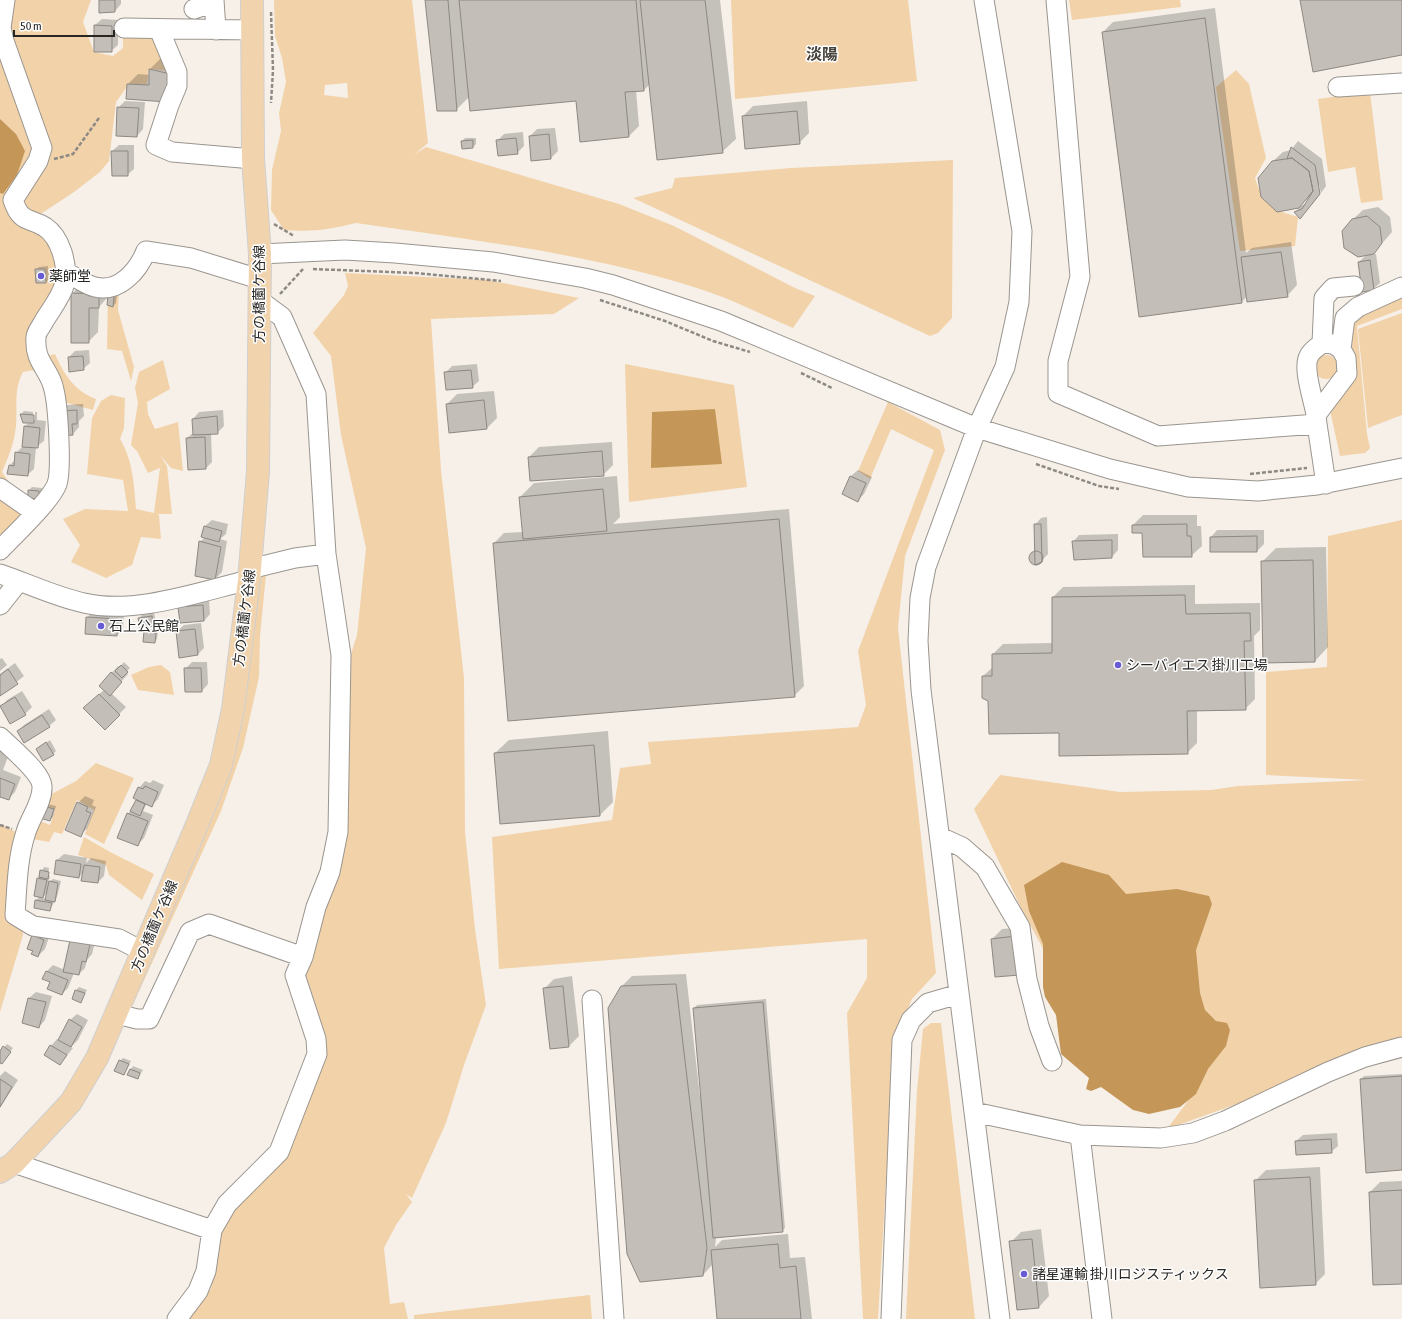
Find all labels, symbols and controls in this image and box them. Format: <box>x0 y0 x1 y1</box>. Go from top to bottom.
scale bar <box>14 12 114 38</box>
text: 50 m <box>20 19 42 33</box>
district label: 淡陽 <box>806 45 838 63</box>
street label: 方の橋薗ケ谷線 <box>251 245 267 343</box>
place label: 薬師堂 <box>49 268 91 284</box>
marker: 薬師堂 <box>36 271 46 281</box>
street label: 方の橋薗ケ谷線 <box>230 568 258 668</box>
place label: 石上公民館 <box>109 618 179 634</box>
marker: 石上公民館 <box>96 621 106 631</box>
place label: シーバイエス 掛川工場 <box>1126 657 1268 673</box>
marker: シーバイエス 掛川工場 <box>1113 660 1123 670</box>
street label: 方の橋薗ケ谷線 <box>127 878 181 974</box>
place label: 諸星運輸 掛川ロジスティックス <box>1032 1266 1229 1282</box>
marker: 諸星運輸 掛川ロジスティックス <box>1019 1269 1029 1279</box>

